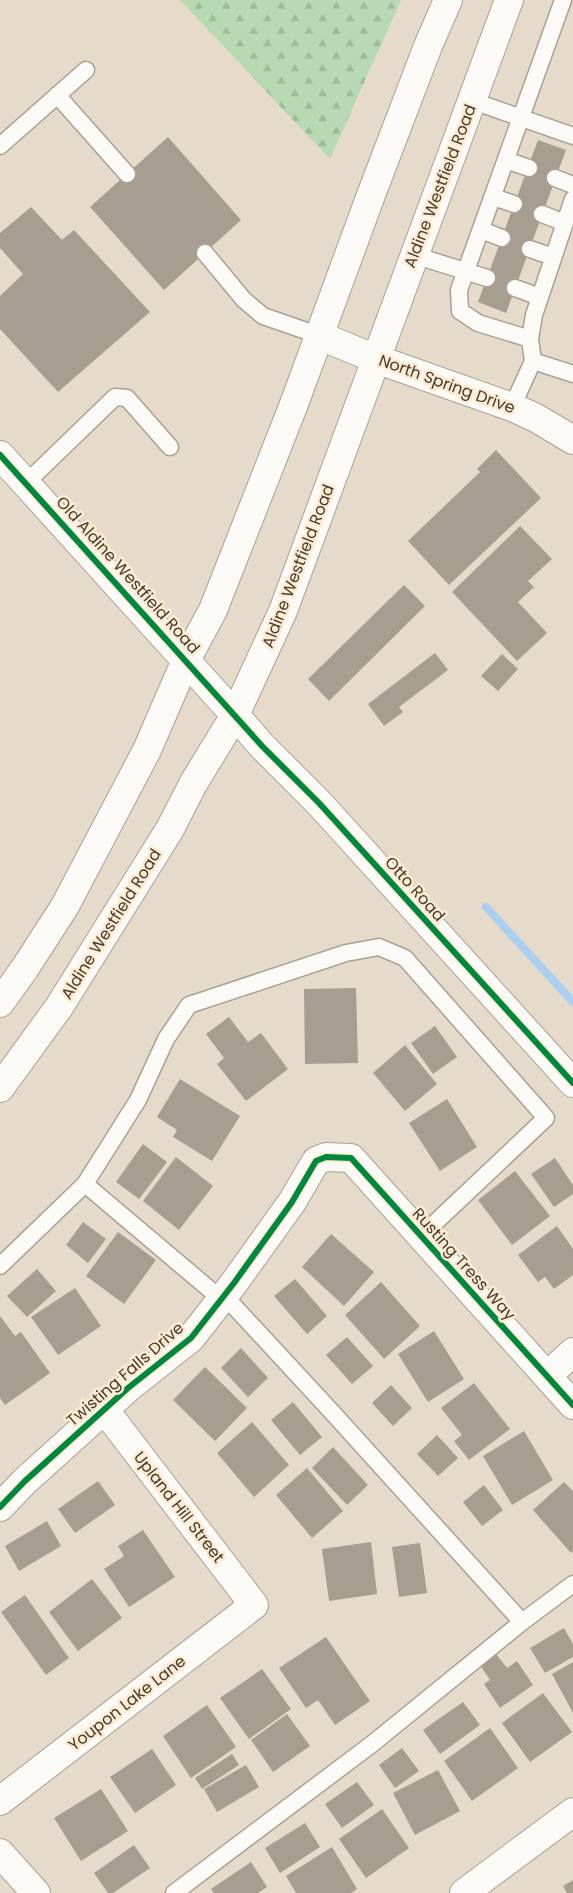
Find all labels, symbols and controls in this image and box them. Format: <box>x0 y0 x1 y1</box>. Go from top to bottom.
street label: Aldine Westfield Road <box>398 101 482 271</box>
street label: North Spring Drive <box>376 349 518 419</box>
street label: Aldine Westfield Road <box>256 481 340 651</box>
street label: Old Aldine Westfield Road <box>51 491 205 659</box>
street label: Aldine Westfield Road <box>55 844 167 1004</box>
street label: Otto Road <box>380 851 450 927</box>
street label: Rusting Tress Way <box>407 1203 521 1325</box>
street label: Twisting Falls Drive <box>61 1317 189 1431</box>
street label: Upland Hill Street <box>128 1446 230 1568</box>
street label: Youpon Lake Lane <box>63 1650 191 1756</box>

